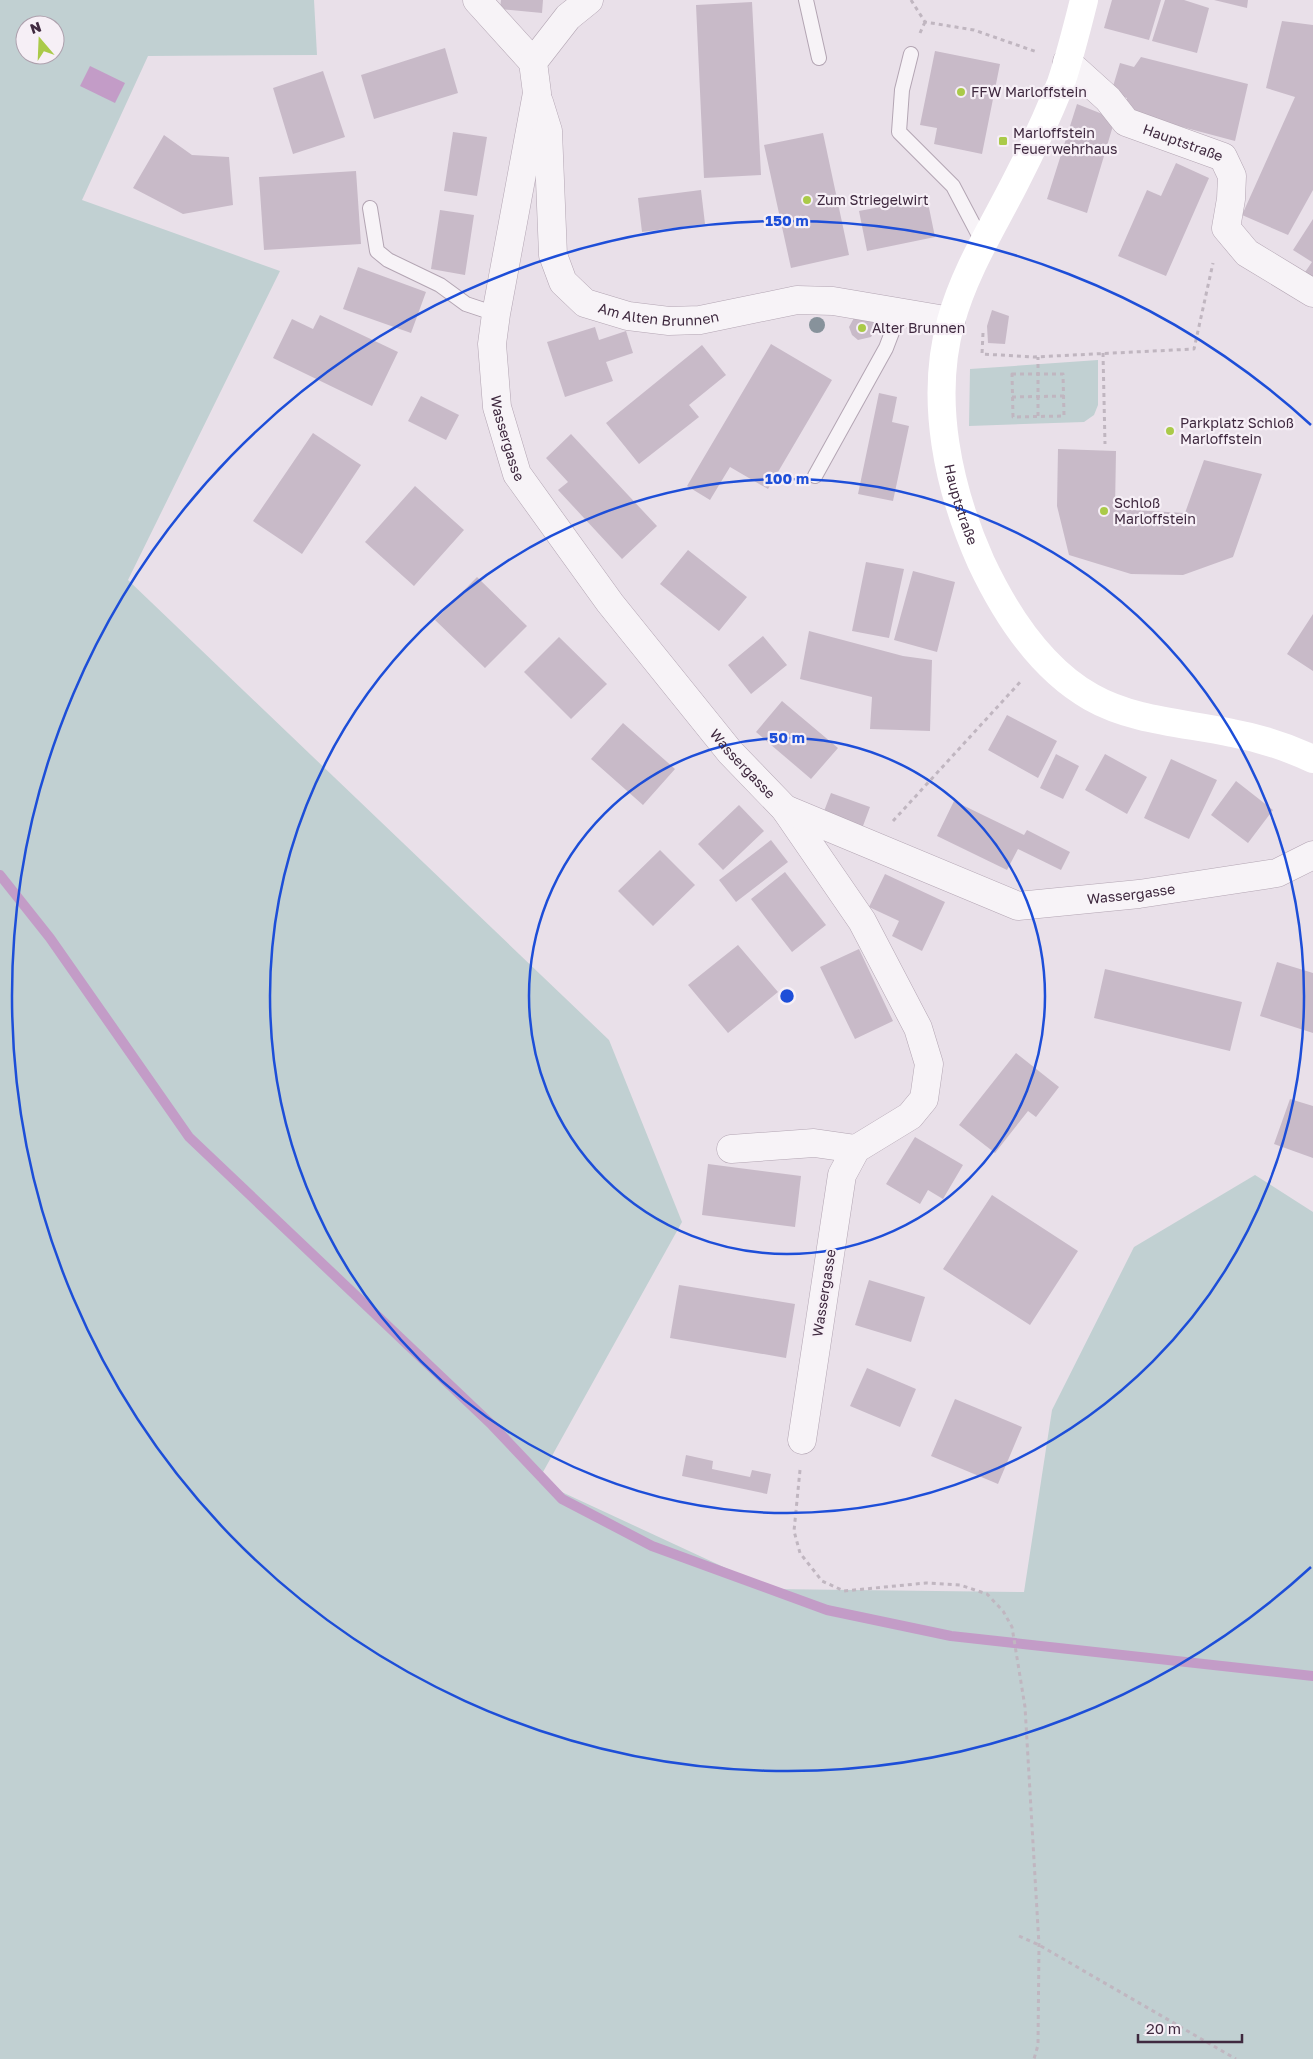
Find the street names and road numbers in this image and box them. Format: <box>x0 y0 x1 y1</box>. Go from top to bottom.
street label: Hauptstraße <box>1141 120 1225 164</box>
street label: Am Alten Brunnen <box>596 299 720 329</box>
street label: Wassergasse <box>488 394 528 484</box>
street label: Hauptstraße <box>941 462 982 547</box>
street label: Wassergasse <box>707 725 779 802</box>
street label: Wassergasse <box>1086 880 1176 907</box>
street label: Wassergasse <box>808 1248 839 1338</box>

